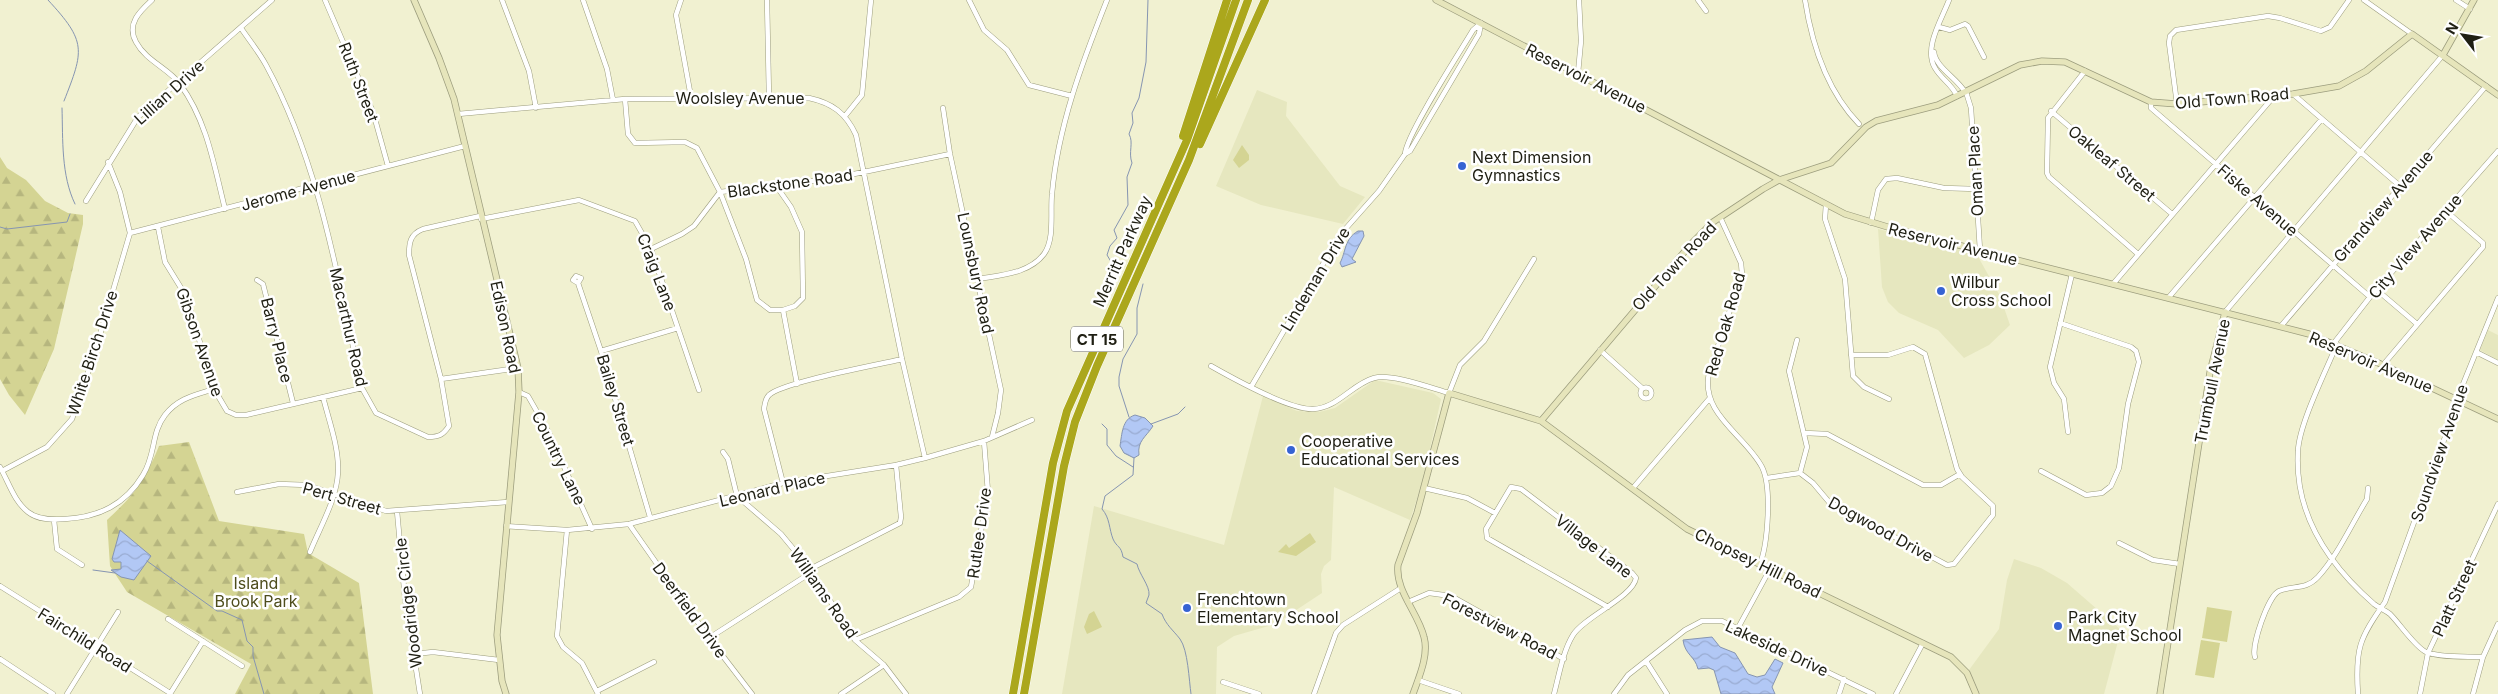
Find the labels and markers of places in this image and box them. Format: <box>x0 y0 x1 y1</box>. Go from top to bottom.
place label: Next Dimension Gymnastics <box>1472 147 1591 185</box>
marker: Next Dimension Gymnastics <box>1456 160 1468 172</box>
place label: Wilbur Cross School <box>1951 272 2051 310</box>
marker: Wilbur Cross School <box>1935 285 1947 297</box>
place label: Cooperative Educational Services <box>1301 431 1459 469</box>
marker: Cooperative Educational Services <box>1285 444 1297 456</box>
place label: Frenchtown Elementary School <box>1197 589 1339 627</box>
marker: Frenchtown Elementary School <box>1181 602 1193 614</box>
place label: Park City Magnet School <box>2068 607 2182 645</box>
marker: Park City Magnet School <box>2052 620 2064 632</box>

